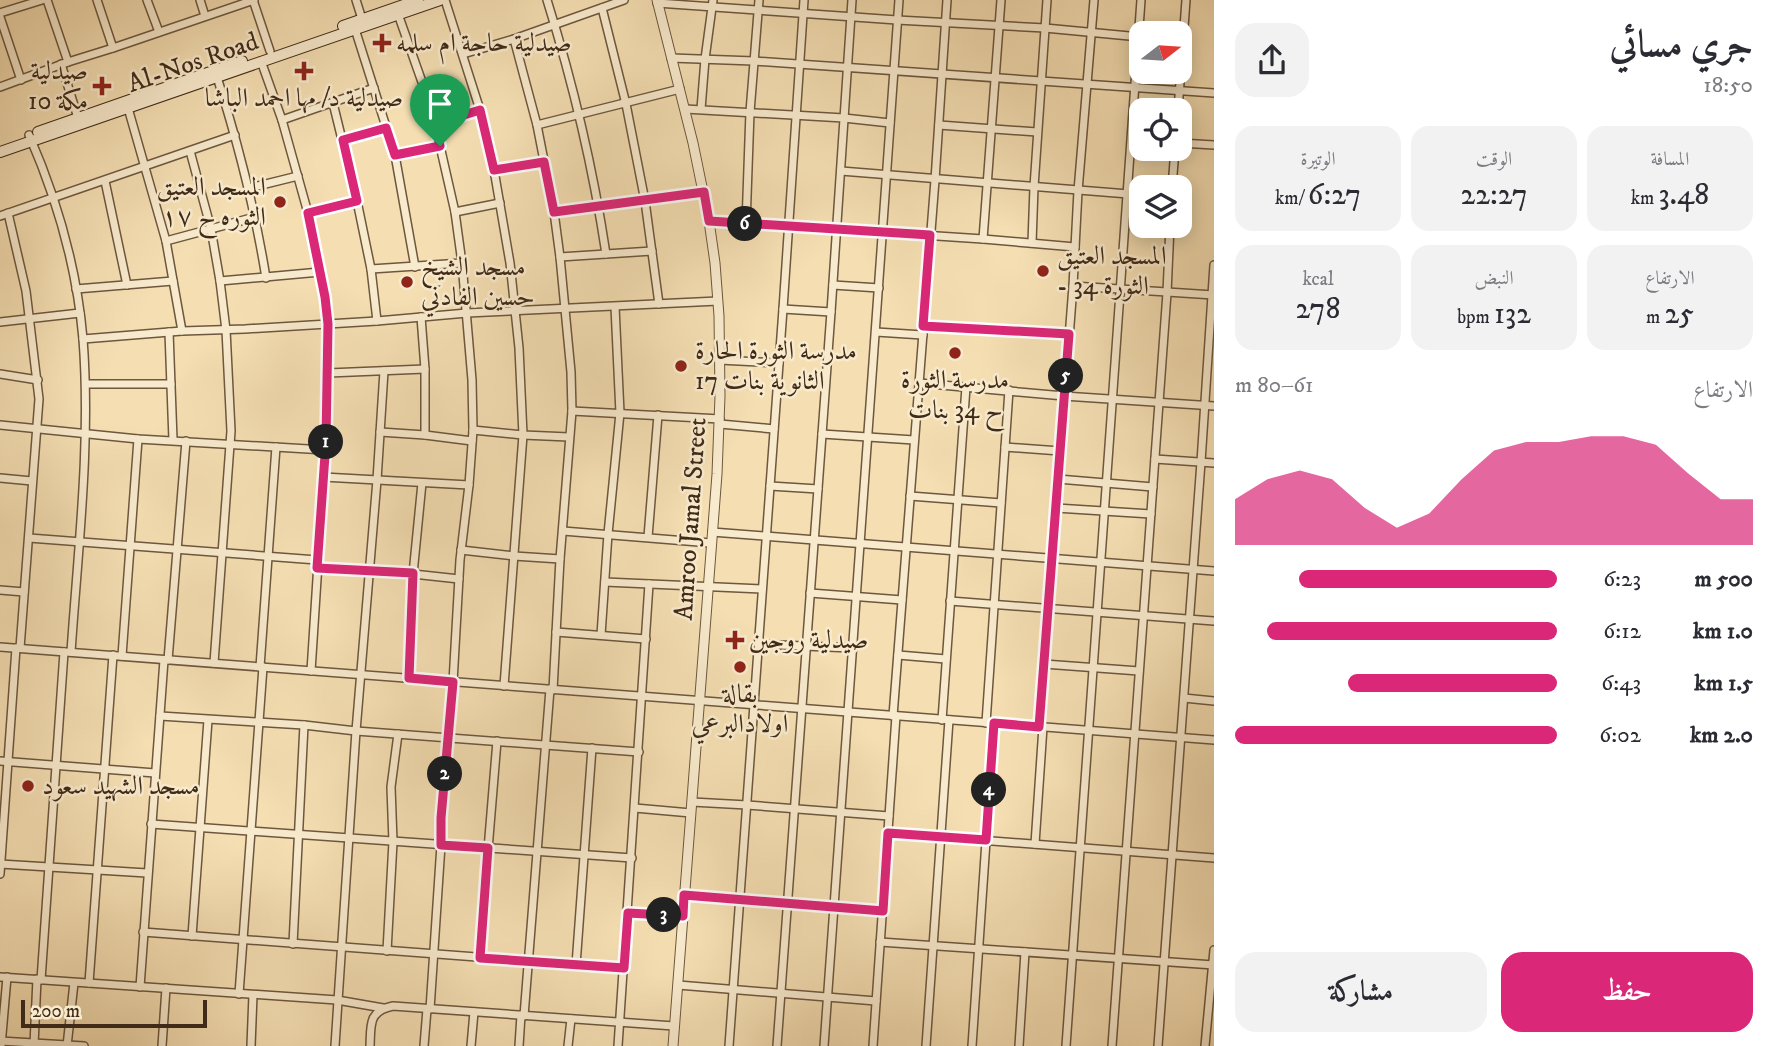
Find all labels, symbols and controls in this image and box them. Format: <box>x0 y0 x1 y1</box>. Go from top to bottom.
north arrow <box>1129 21 1192 84</box>
map controls <box>1129 21 1192 238</box>
text: جري مسائي <box>1609 21 1753 69</box>
button: share <box>1235 23 1309 97</box>
street label: Al-Nos Road <box>123 25 263 101</box>
place label: صيدلية حاجة ام سلمه <box>396 27 572 65</box>
marker: صيدلية حاجة ام سلمه <box>374 35 390 51</box>
place label: صيدلية مكة 10 <box>28 55 88 118</box>
marker: صيدلية د/ مها احمد الباشا <box>296 63 312 79</box>
text: 18:50 <box>1703 71 1753 100</box>
pin <box>410 74 470 146</box>
marker: صيدلية مكة 10 <box>94 78 110 94</box>
place label: صيدلية د/ مها احمد الباشا <box>205 82 403 115</box>
icon: arrive <box>421 85 459 123</box>
button: locate <box>1129 98 1192 161</box>
text: الوتيرة <box>1300 148 1336 171</box>
text: الوقت <box>1476 148 1512 171</box>
text: المسافة <box>1651 148 1689 171</box>
place label: المسجد العتيق الثوره ح ١٧ <box>156 171 266 240</box>
button: layers <box>1129 175 1192 238</box>
text: 6:27 <box>1308 177 1361 214</box>
text: 22:27 <box>1460 177 1528 214</box>
text: 3.48 <box>1658 177 1709 214</box>
text: /km <box>1275 187 1308 210</box>
text: km <box>1631 187 1658 210</box>
marker: المسجد العتيق الثوره ح ١٧ <box>272 194 288 210</box>
pin: 6 <box>728 206 762 242</box>
text: 6 <box>740 212 749 235</box>
place label: المسجد العتيق - الثورة 34 <box>1057 240 1167 303</box>
place label: مسجد الشيخ حسين الفادني <box>421 251 535 318</box>
marker: المسجد العتيق - الثورة 34 <box>1035 263 1051 279</box>
text: النبض <box>1474 267 1514 290</box>
text: الارتفاع <box>1645 267 1695 290</box>
text: kcal <box>1302 268 1334 291</box>
marker: مسجد الشيخ حسين الفادني <box>399 274 415 290</box>
text: 278 <box>1296 291 1340 328</box>
text: 132 <box>1494 296 1531 333</box>
text: 25 <box>1664 296 1694 333</box>
text: bpm <box>1457 306 1494 329</box>
text: m <box>1646 306 1664 329</box>
place label: مدرسة الثورة الحارة 17 الثانوية بنات <box>695 335 857 398</box>
marker: مدرسة الثورة ح 34 بنات <box>947 345 963 361</box>
marker: مدرسة الثورة الحارة 17 الثانوية بنات <box>673 358 689 374</box>
pin: 5 <box>1048 358 1084 394</box>
place label: مدرسة الثورة ح 34 بنات <box>901 364 1009 433</box>
text: 5 <box>1061 364 1070 387</box>
text: 61–80 m <box>1235 371 1314 400</box>
text: الارتفاع <box>1693 376 1753 405</box>
street label: Amroo Jamal Street <box>667 417 715 621</box>
pin: 1 <box>308 424 344 460</box>
text: 1 <box>322 430 329 453</box>
text: 6:23 <box>1603 565 1641 594</box>
text: 500 m <box>1695 565 1753 594</box>
text: 6:12 <box>1603 617 1641 646</box>
text: 1.0 km <box>1693 617 1753 646</box>
place label: صيدلية روجين <box>749 624 868 657</box>
marker: صيدلية روجين <box>727 632 743 648</box>
marker: بقالة اولادالبرعي <box>732 659 748 675</box>
text: 6:43 <box>1601 669 1641 698</box>
text: 1.5 km <box>1694 669 1753 698</box>
place label: بقالة اولادالبرعي <box>692 678 788 745</box>
text: 6:02 <box>1599 721 1641 750</box>
text: 2.0 km <box>1690 721 1753 750</box>
pin: 2 <box>428 756 462 792</box>
text: 2 <box>440 762 449 785</box>
place label: مسجد الشهيد سعود <box>42 770 200 803</box>
pin: 4 <box>972 772 1006 808</box>
marker: مسجد الشهيد سعود <box>20 778 36 794</box>
text: 4 <box>983 778 994 801</box>
pin: 3 <box>646 898 682 932</box>
text: 3 <box>660 903 667 926</box>
button: مشاركة <box>1235 952 1487 1032</box>
button: حفظ <box>1501 952 1753 1032</box>
scale bar <box>21 997 206 1029</box>
text: 200 m <box>32 1000 80 1023</box>

